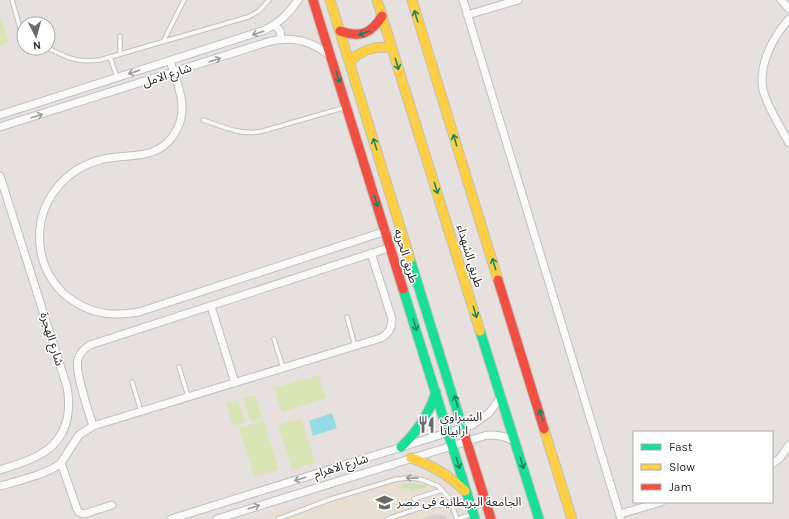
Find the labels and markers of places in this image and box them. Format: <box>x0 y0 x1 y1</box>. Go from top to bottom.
place label: الشبراوى ارابياتا <box>440 410 482 438</box>
restaurant icon: الشبراوى ارابياتا <box>417 414 437 434</box>
school or university icon: الجامعة البريطانية فى مصر <box>374 492 394 512</box>
place label: الجامعة البريطانية فى مصر <box>396 495 521 509</box>

